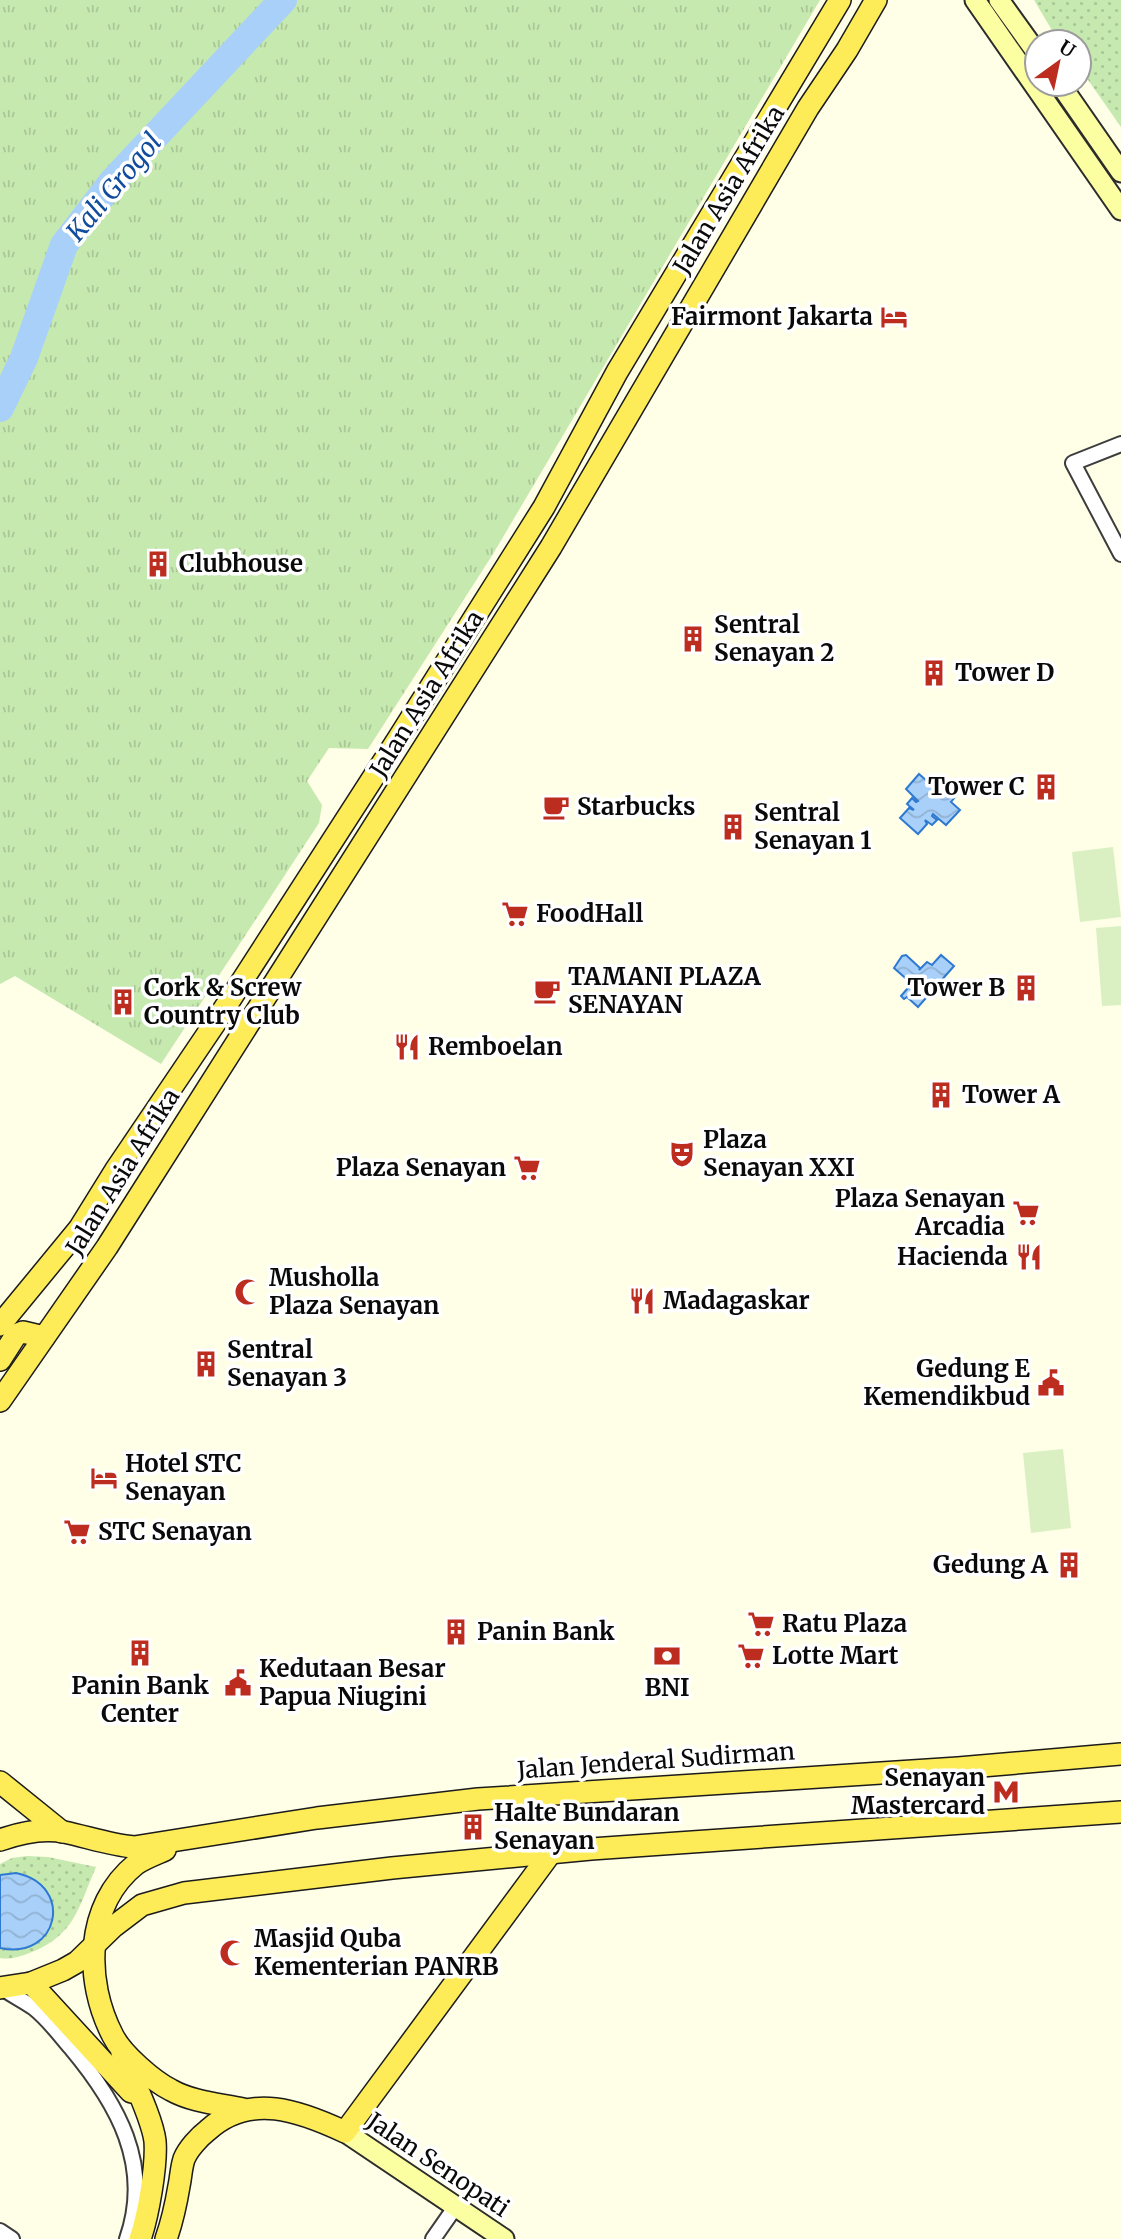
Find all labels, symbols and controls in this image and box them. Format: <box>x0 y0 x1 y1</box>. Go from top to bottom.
north arrow <box>1023 28 1093 98</box>
text: U <box>1055 35 1080 63</box>
street label: Jalan Asia Afrika <box>666 100 791 280</box>
water label: Kali Grogol <box>58 126 168 248</box>
place label: Fairmont Jakarta <box>671 301 873 332</box>
hotel icon: Fairmont Jakarta <box>879 302 909 332</box>
place label: Clubhouse <box>179 548 303 579</box>
building icon: Clubhouse <box>143 549 173 579</box>
street label: Jalan Asia Afrika <box>362 604 490 784</box>
place label: Sentral Senayan 2 <box>714 609 834 668</box>
building icon: Sentral Senayan 2 <box>678 624 708 654</box>
place label: Tower D <box>955 657 1054 688</box>
building icon: Tower D <box>919 658 949 688</box>
place label: Tower C <box>928 771 1025 802</box>
building icon: Tower C <box>1031 772 1061 802</box>
place label: Starbucks <box>577 791 695 822</box>
cafe icon: Starbucks <box>541 792 571 822</box>
place label: Sentral Senayan 1 <box>754 797 871 856</box>
building icon: Sentral Senayan 1 <box>718 812 748 842</box>
place label: FoodHall <box>536 898 643 929</box>
supermarket icon: FoodHall <box>500 899 530 929</box>
place label: TAMANI PLAZA SENAYAN <box>568 961 762 1020</box>
place label: Cork & Screw Country Club <box>144 972 302 1031</box>
place label: Tower B <box>907 972 1005 1003</box>
building icon: Tower B <box>1011 973 1041 1003</box>
cafe icon: TAMANI PLAZA SENAYAN <box>532 976 562 1006</box>
building icon: Cork & Screw Country Club <box>108 987 138 1017</box>
place label: Remboelan <box>428 1031 562 1062</box>
restaurant icon: Remboelan <box>392 1032 422 1062</box>
place label: Tower A <box>962 1079 1061 1110</box>
building icon: Tower A <box>926 1080 956 1110</box>
street label: Jalan Asia Afrika <box>58 1082 186 1262</box>
place label: Plaza Senayan XXI <box>703 1124 855 1183</box>
theatre icon: Plaza Senayan XXI <box>667 1139 697 1169</box>
place label: Plaza Senayan <box>336 1152 506 1183</box>
supermarket icon: Plaza Senayan <box>512 1153 542 1183</box>
place label: Plaza Senayan Arcadia <box>835 1183 1005 1242</box>
supermarket icon: Plaza Senayan Arcadia <box>1011 1198 1041 1228</box>
place label: Hacienda <box>897 1241 1008 1272</box>
restaurant icon: Hacienda <box>1014 1242 1044 1272</box>
place label: Musholla Plaza Senayan <box>269 1262 439 1321</box>
mosque icon: Musholla Plaza Senayan <box>233 1277 263 1307</box>
place label: Madagaskar <box>663 1285 810 1316</box>
restaurant icon: Madagaskar <box>627 1286 657 1316</box>
place label: Sentral Senayan 3 <box>227 1334 347 1393</box>
building icon: Sentral Senayan 3 <box>191 1349 221 1379</box>
place label: Gedung E Kemendikbud <box>863 1353 1030 1412</box>
public building icon: Gedung E Kemendikbud <box>1036 1368 1066 1398</box>
place label: Hotel STC Senayan <box>125 1448 242 1507</box>
hotel icon: Hotel STC Senayan <box>89 1463 119 1493</box>
place label: STC Senayan <box>98 1516 252 1547</box>
supermarket icon: STC Senayan <box>62 1517 92 1547</box>
place label: Gedung A <box>933 1549 1049 1580</box>
building icon: Gedung A <box>1054 1550 1084 1580</box>
place label: Ratu Plaza <box>782 1608 907 1639</box>
supermarket icon: Ratu Plaza <box>746 1609 776 1639</box>
place label: Panin Bank <box>477 1616 615 1647</box>
building icon: Panin Bank <box>441 1617 471 1647</box>
building icon: Panin Bank Center <box>125 1638 155 1668</box>
place label: Lotte Mart <box>772 1640 899 1671</box>
bank icon: BNI <box>652 1641 682 1671</box>
supermarket icon: Lotte Mart <box>736 1641 766 1671</box>
place label: Kedutaan Besar Papua Niugini <box>259 1653 446 1712</box>
public building icon: Kedutaan Besar Papua Niugini <box>223 1668 253 1698</box>
place label: Panin Bank Center <box>71 1670 209 1729</box>
place label: BNI <box>644 1672 690 1703</box>
street label: Jalan Jenderal Sudirman <box>515 1735 796 1786</box>
place label: Senayan Mastercard <box>851 1762 985 1821</box>
metro station icon: Senayan Mastercard <box>991 1777 1021 1807</box>
place label: Halte Bundaran Senayan <box>494 1797 680 1856</box>
building icon: Halte Bundaran Senayan <box>458 1812 488 1842</box>
place label: Masjid Quba Kementerian PANRB <box>254 1923 499 1982</box>
mosque icon: Masjid Quba Kementerian PANRB <box>218 1938 248 1968</box>
street label: Jalan Senopati <box>360 2105 516 2224</box>

